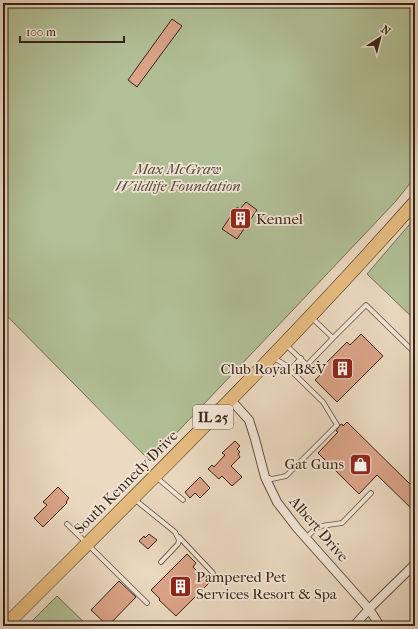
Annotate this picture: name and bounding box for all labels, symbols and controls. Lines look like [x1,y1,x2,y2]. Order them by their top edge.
scale bar [20,18,124,44]
north arrow [360,18,400,58]
text: N [378,23,393,38]
text: 100 m [26,25,56,39]
park label: Max McGraw Wildlife Foundation [115,160,241,195]
building icon: Kennel [227,206,253,232]
place label: Kennel [256,210,303,228]
building icon: Club Royal B&V [329,356,355,382]
place label: Club Royal B&V [221,360,327,378]
road number: IL 25 [193,405,233,429]
street label: South Kennedy Drive [70,426,182,538]
shop icon: Gat Guns [347,451,373,477]
place label: Gat Guns [285,455,344,473]
street label: Albert Drive [285,492,353,566]
place label: Pampered Pet Services Resort & Spa [196,568,338,603]
building icon: Pampered Pet Services Resort & Spa [167,573,193,599]

